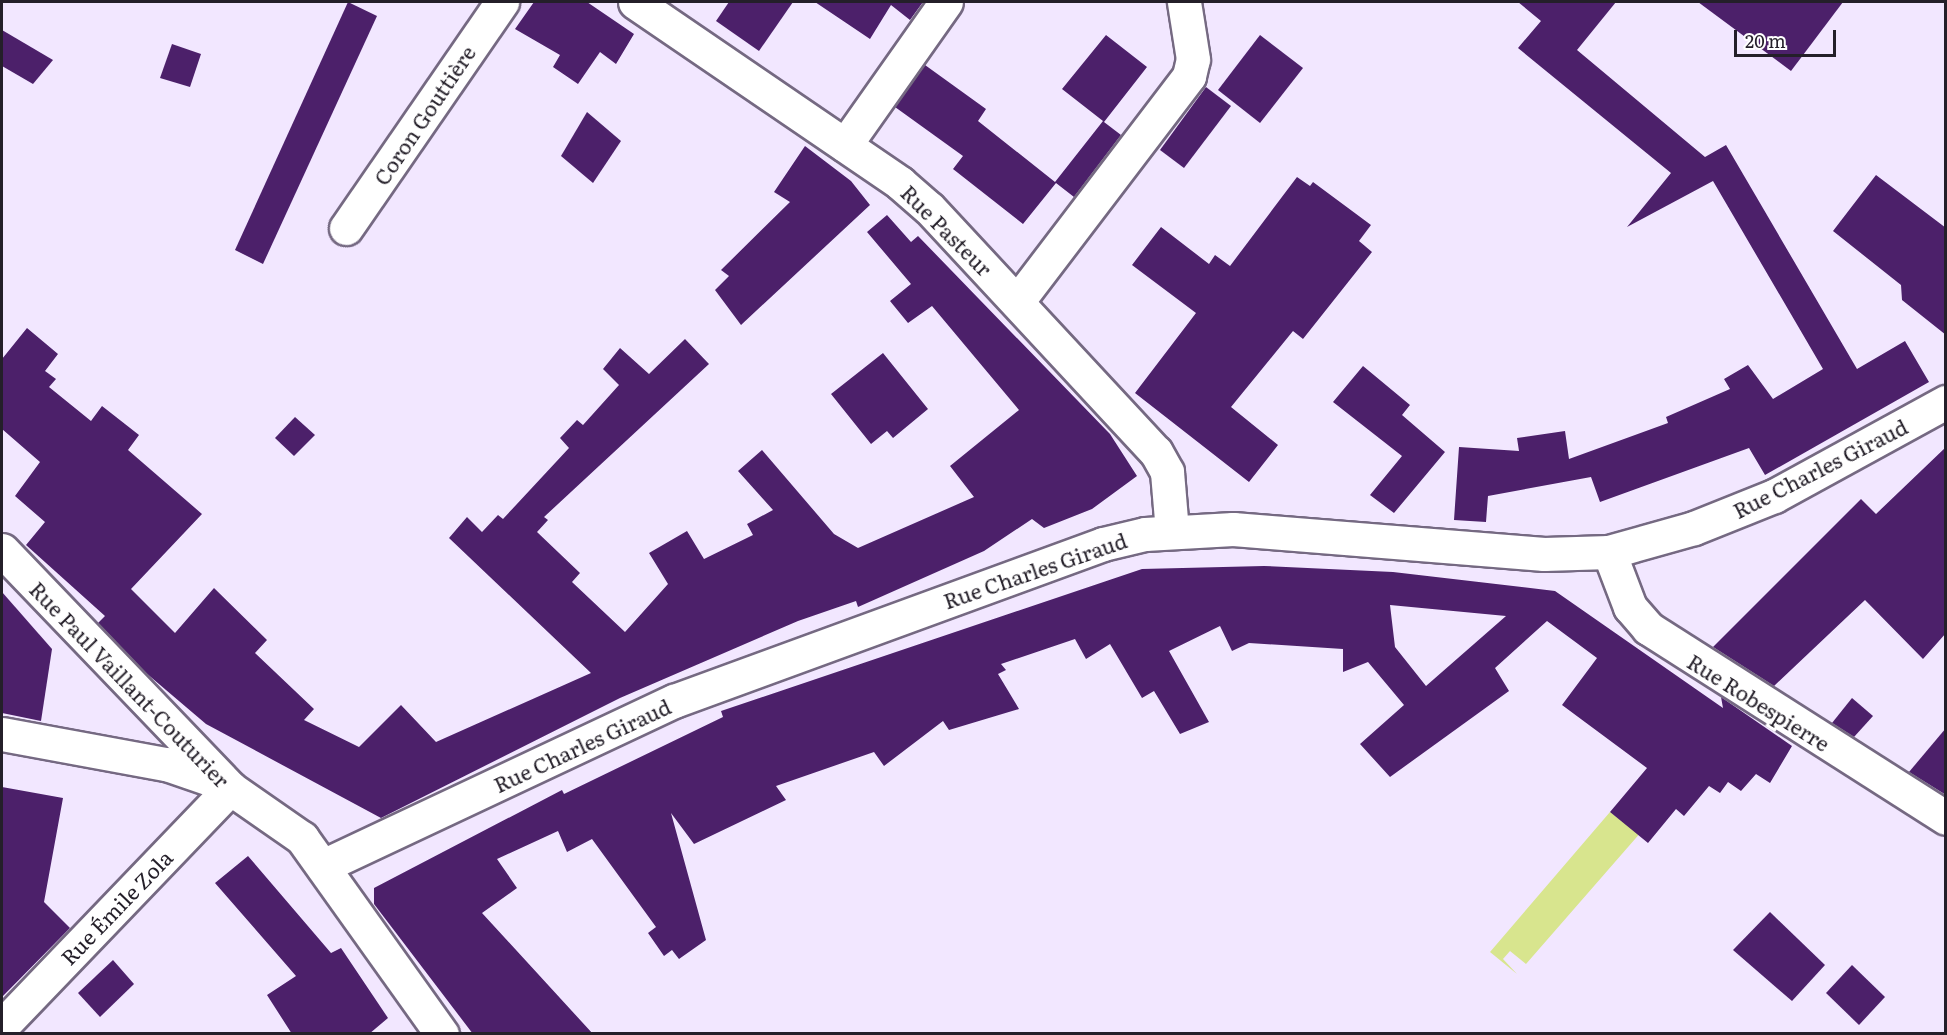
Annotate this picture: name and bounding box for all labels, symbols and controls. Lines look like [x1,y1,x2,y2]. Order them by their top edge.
scale bar [1737,18,1839,56]
text: 20 m [1745,27,1786,54]
street label: Coron Gouttière [368,41,480,189]
street label: Rue Pasteur [896,179,998,281]
street label: Rue Charles Giraud [1729,413,1911,523]
street label: Rue Charles Giraud [940,527,1130,613]
street label: Rue Paul Vaillant-Couturier [25,576,235,792]
street label: Rue Robespierre [1683,648,1835,756]
street label: Rue Charles Giraud [489,693,675,797]
street label: Rue Émile Zola [55,844,177,970]

